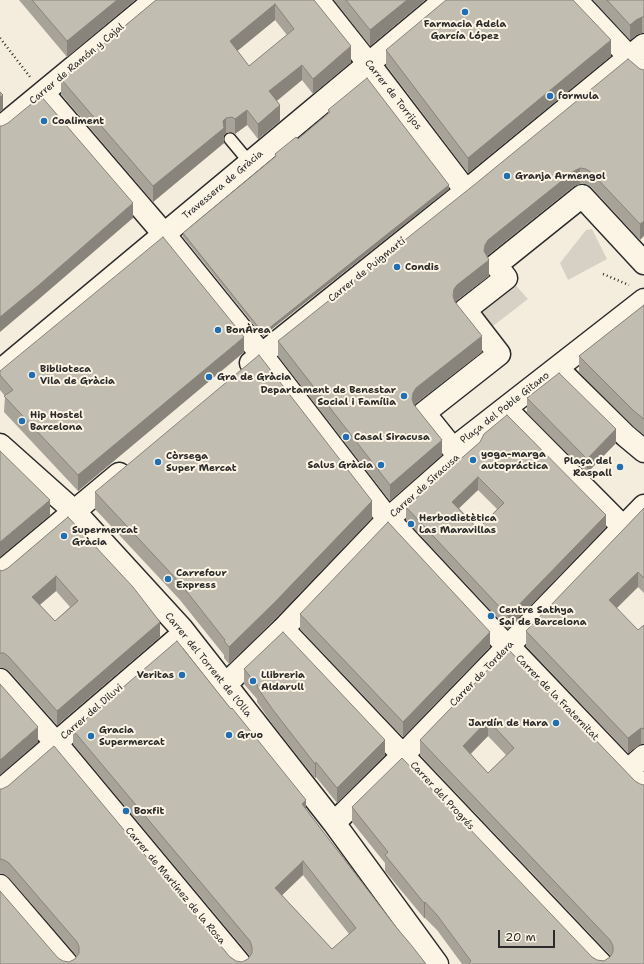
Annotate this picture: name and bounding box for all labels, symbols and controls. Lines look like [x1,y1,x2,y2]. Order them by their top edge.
marker: Farmacia Adela García López [460,7,470,17]
place label: Farmacia Adela García López [424,18,506,42]
street label: Carrer de Ramón y Cajal [27,21,127,107]
street label: Carrer de Torrijos [362,58,424,132]
place label: formula [558,90,599,102]
marker: formula [545,91,555,101]
place label: Coaliment [52,115,104,127]
marker: Coaliment [39,116,49,126]
street label: Travessera de Gràcia [180,148,266,222]
place label: Granja Armengol [515,170,606,182]
marker: Granja Armengol [502,171,512,181]
street label: Carrer de Puigmartí [326,235,408,305]
place label: Condis [405,261,439,273]
marker: Condis [392,262,402,272]
place label: BonÀrea [226,324,271,336]
marker: BonÀrea [213,325,223,335]
place label: Biblioteca Vila de Gràcia [40,363,115,386]
street label: Plaça del Poble Gitano [458,369,552,447]
marker: Biblioteca Vila de Gràcia [27,370,37,380]
place label: Gra de Gràcia [217,371,291,383]
marker: Gra de Gràcia [204,372,214,382]
place label: Departament de Benestar Social i Família [260,384,396,408]
marker: Departament de Benestar Social i Família [399,391,409,401]
place label: Hip Hostel Barcelona [30,409,83,432]
marker: Hip Hostel Barcelona [17,416,27,426]
place label: Casal Siracusa [354,431,430,443]
marker: Casal Siracusa [341,432,351,442]
place label: yoga-marga autopráctica [481,448,548,472]
place label: Còrsega Super Mercat [166,450,237,474]
street label: Carrer de Siracusa [388,452,462,520]
marker: yoga-marga autopráctica [468,455,478,465]
place label: Plaça del Raspall [564,455,612,478]
marker: Còrsega Super Mercat [153,457,163,467]
place label: Salus Gràcia [308,459,373,471]
marker: Salus Gràcia [376,460,386,470]
marker: Plaça del Raspall [615,462,625,472]
place label: Herbodietètica Las Maravillas [419,512,496,536]
marker: Herbodietètica Las Maravillas [406,519,416,529]
place label: Supermercat Gràcia [72,524,138,548]
marker: Supermercat Gràcia [59,531,69,541]
place label: Carrefour Express [176,567,227,590]
marker: Carrefour Express [163,574,173,584]
place label: Centre Sathya Sai de Barcelona [499,604,586,628]
street label: Carrer del Torrent de l'Olla [162,610,254,720]
marker: Centre Sathya Sai de Barcelona [486,611,496,621]
street label: Carrer de Tordera [448,639,516,709]
street label: Carrer de la Fraternitat [513,653,601,743]
place label: Veritas [137,669,174,681]
place label: Llibreria Aldarull [261,669,305,692]
marker: Veritas [177,670,187,680]
marker: Llibreria Aldarull [248,676,258,686]
street label: Carrer del Diluvi [58,682,126,742]
place label: Jardín de Hara [468,717,548,729]
marker: Jardín de Hara [551,718,561,728]
place label: Gracia Supermercat [99,724,165,748]
place label: Gruo [237,729,263,741]
marker: Gruo [224,730,234,740]
marker: Gracia Supermercat [86,731,96,741]
street label: Carrer del Progrés [407,759,477,833]
place label: Boxfit [134,805,164,817]
marker: Boxfit [121,806,131,816]
street label: Carrer de Martínez de la Rosa [123,825,227,947]
scale bar [500,922,557,948]
text: 20 m [505,929,536,945]

